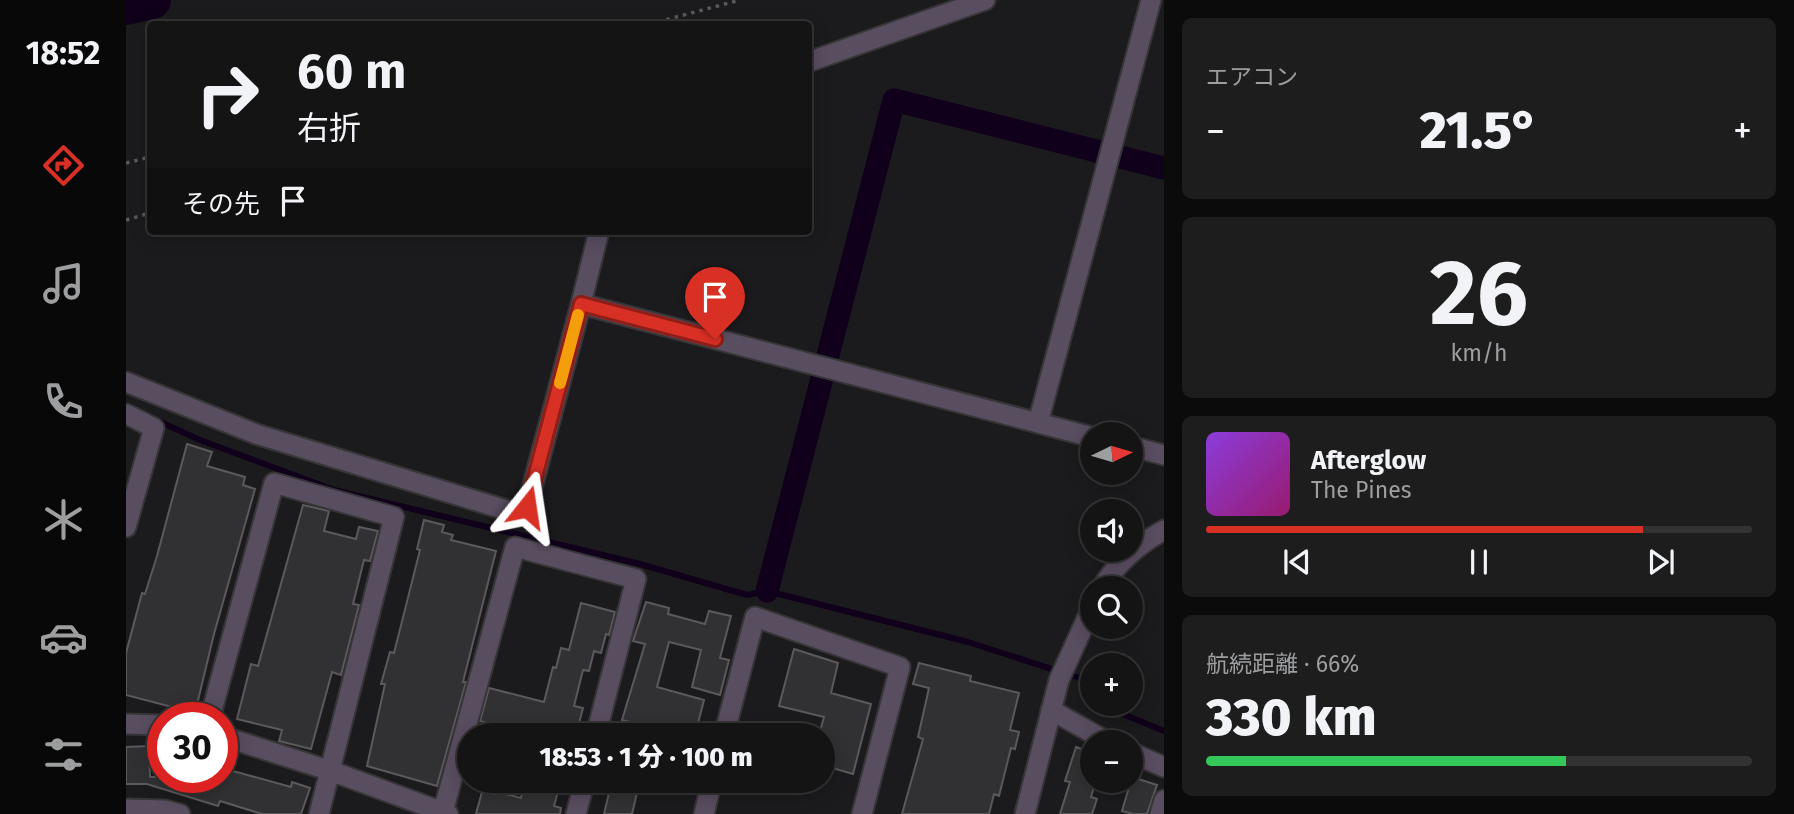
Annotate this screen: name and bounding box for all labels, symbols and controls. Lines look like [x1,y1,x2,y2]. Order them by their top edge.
text: 18:52 [26,34,100,72]
text: 60 m [297,42,406,101]
icon: right [182,49,273,140]
text: エアコン [1206,63,1298,91]
text: 21.5° [1420,99,1538,162]
text: − [1206,108,1225,154]
text: + [1733,108,1752,154]
text: 右折 [297,109,361,147]
icon: directions [39,141,88,190]
icon: arrive [274,182,312,220]
text: その先 [182,189,260,220]
text: 26 [1430,239,1528,348]
icon: music [39,259,88,308]
pin [685,267,745,339]
icon: arrive [696,278,734,316]
text: km/h [1451,339,1507,367]
icon: phone [39,377,88,426]
north arrow [1080,422,1143,485]
map controls [1080,422,1143,793]
text: Afterglow [1311,445,1426,476]
position arrow [490,470,564,544]
text: The Pines [1311,476,1412,504]
icon: climate [39,495,88,544]
button: sound [1080,499,1143,562]
icon: previous [1278,543,1316,581]
icon: pause [1460,543,1498,581]
icon: next [1642,543,1680,581]
button: search [1080,576,1143,639]
icon: car [39,613,88,662]
text: 航続距離 · 66% [1206,650,1359,678]
button: + [1080,653,1143,716]
text: 330 km [1206,686,1377,749]
speed limit sign: 30 [147,702,238,793]
icon: filters [39,730,88,779]
button: − [1080,730,1143,793]
text: 18:53 · 1 分 · 100 m [539,742,753,773]

